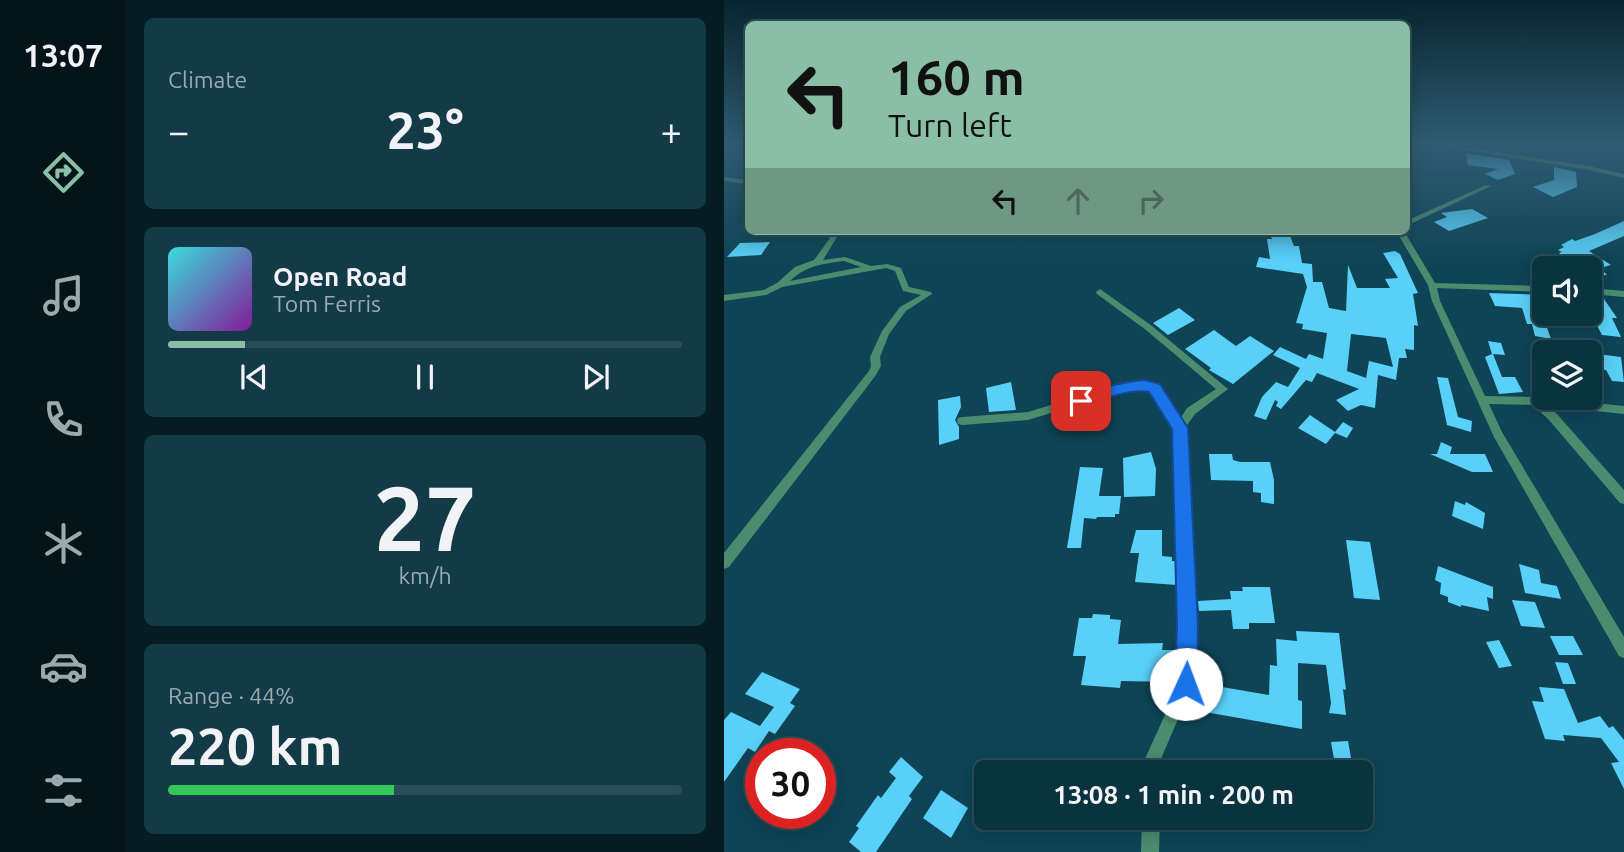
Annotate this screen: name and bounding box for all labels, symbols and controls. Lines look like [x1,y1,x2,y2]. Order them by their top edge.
text: 13:07 [23,37,103,73]
icon: left [773,49,864,140]
text: 160 m [888,49,1025,104]
text: Climate [168,67,247,92]
text: 23° [386,101,464,159]
text: Turn left [888,107,1012,143]
text: − [168,110,189,152]
text: + [661,110,682,152]
icon: directions [39,148,88,197]
icon: left [986,182,1024,220]
icon: ahead [1059,182,1097,220]
icon: right [1132,182,1170,220]
map controls [1532,256,1602,410]
button: sound [1532,256,1602,326]
text: Open Road [273,262,407,291]
icon: music [39,271,88,320]
text: Tom Ferris [273,291,381,316]
button: layers [1532,340,1602,410]
icon: previous [235,358,273,396]
icon: pause [406,358,444,396]
icon: next [577,358,615,396]
pin [1051,371,1111,431]
icon: arrive [1062,382,1100,420]
icon: phone [39,395,88,444]
text: 27 [374,466,476,568]
icon: climate [39,519,88,568]
text: km/h [398,563,452,588]
icon: car [39,642,88,691]
position arrow [1149,647,1223,721]
text: Range · 44% [168,683,295,708]
text: 220 km [168,717,342,775]
speed limit sign: 30 [745,738,836,829]
icon: filters [39,766,88,815]
text: 13:08 · 1 min · 200 m [1053,780,1294,809]

